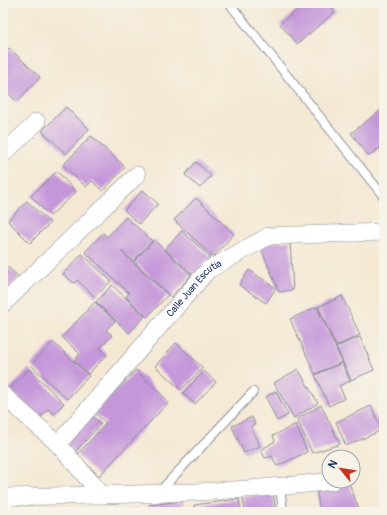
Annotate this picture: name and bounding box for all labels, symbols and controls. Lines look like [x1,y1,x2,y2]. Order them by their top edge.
street label: Calle Juan Escutia [164,257,224,320]
north arrow [321,449,361,489]
text: N [325,457,341,471]

